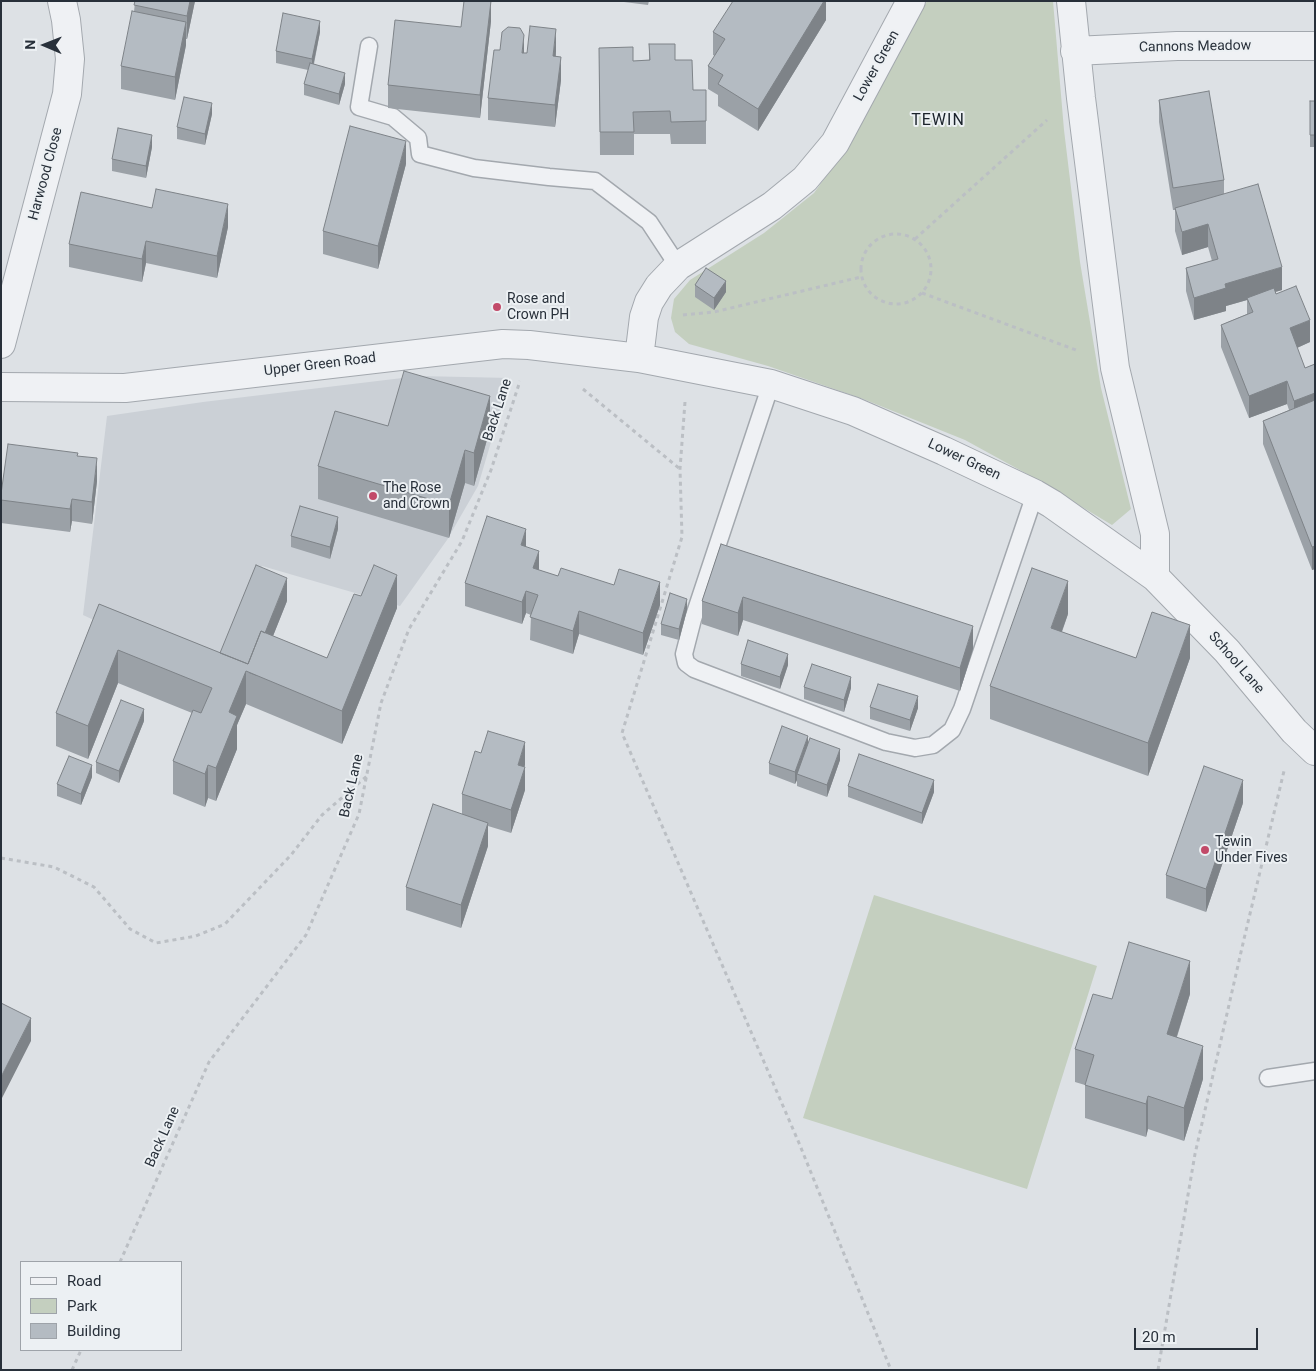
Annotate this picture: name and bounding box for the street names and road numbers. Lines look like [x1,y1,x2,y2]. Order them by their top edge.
street label: Lower Green [851,28,903,104]
street label: Cannons Meadow [1139,38,1251,56]
street label: Harwood Close [26,126,66,222]
street label: Upper Green Road [263,350,377,380]
street label: Back Lane [480,377,516,443]
street label: Lower Green [925,436,1003,484]
street label: School Lane [1205,629,1267,697]
street label: Back Lane [337,753,367,819]
street label: Back Lane [142,1104,184,1170]

